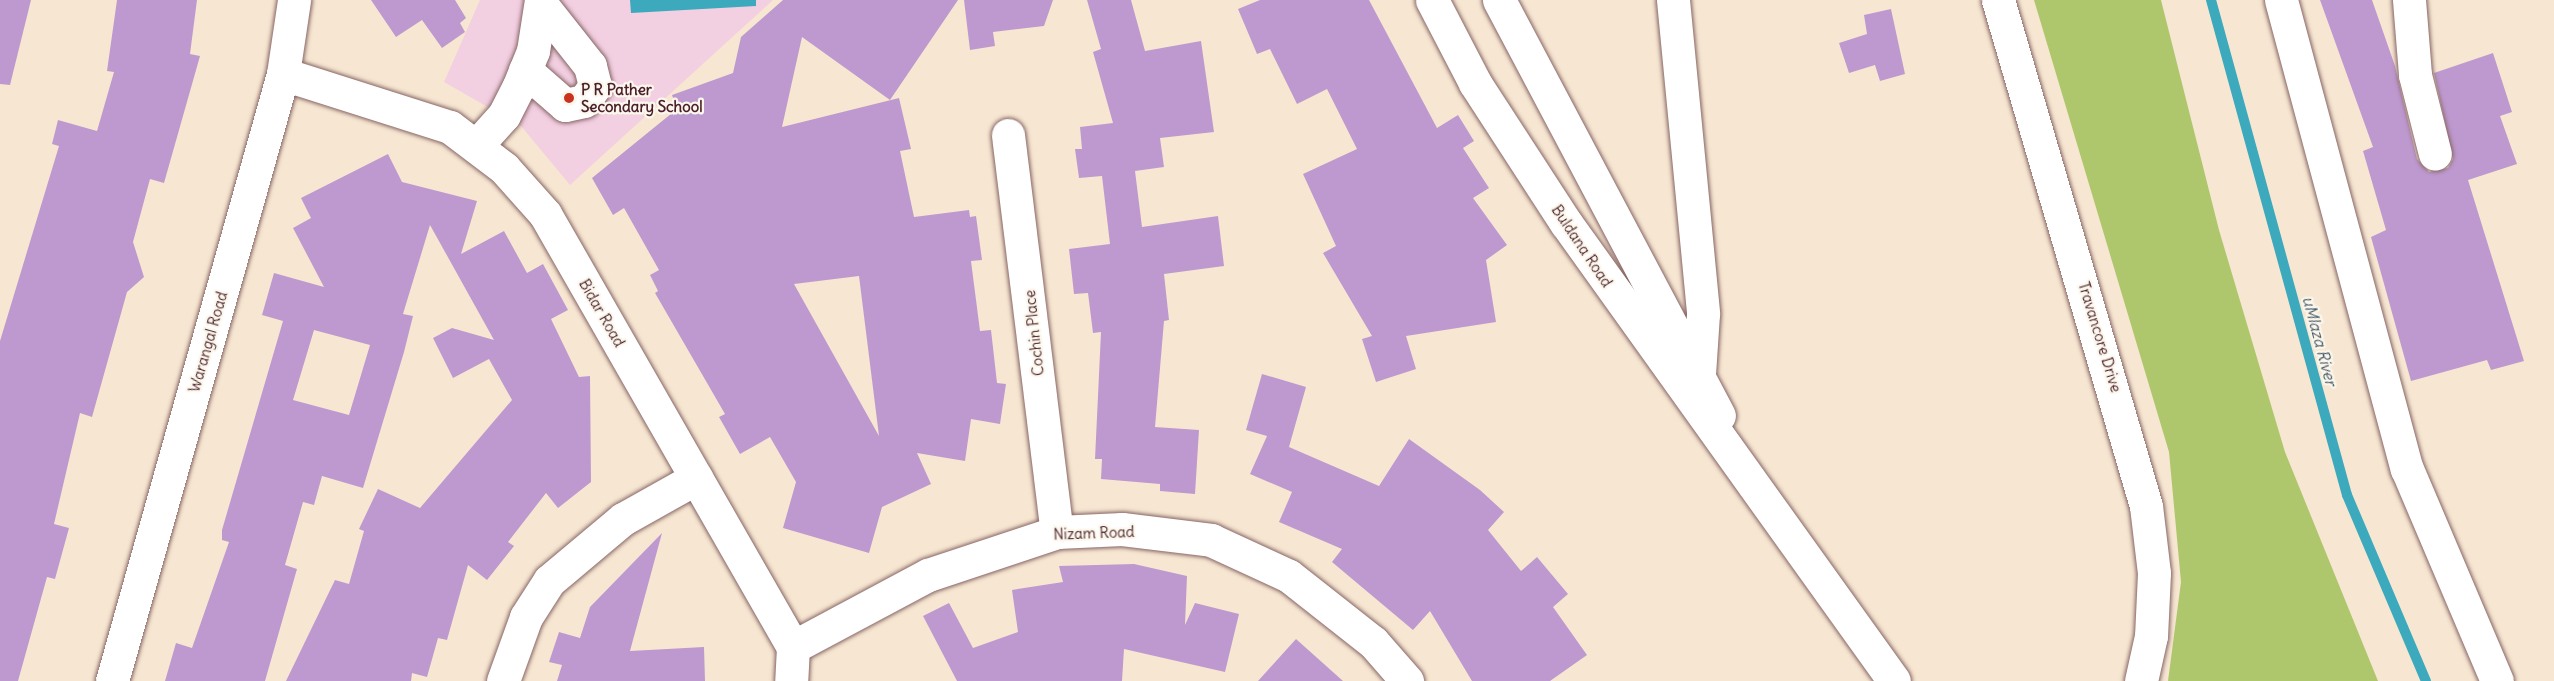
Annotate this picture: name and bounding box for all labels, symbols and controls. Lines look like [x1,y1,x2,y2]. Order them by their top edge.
place label: P R Pather Secondary School [581,80,702,115]
marker: P R Pather Secondary School [562,91,576,105]
street label: Buldana Road [1548,201,1616,291]
street label: Bidar Road [575,276,629,350]
street label: Travancore Drive [2075,280,2125,394]
street label: Cochin Place [1021,289,1047,377]
street label: Warangal Road [185,290,231,394]
water label: uMlaza River [2299,294,2341,388]
street label: Nizam Road [1053,523,1135,543]

